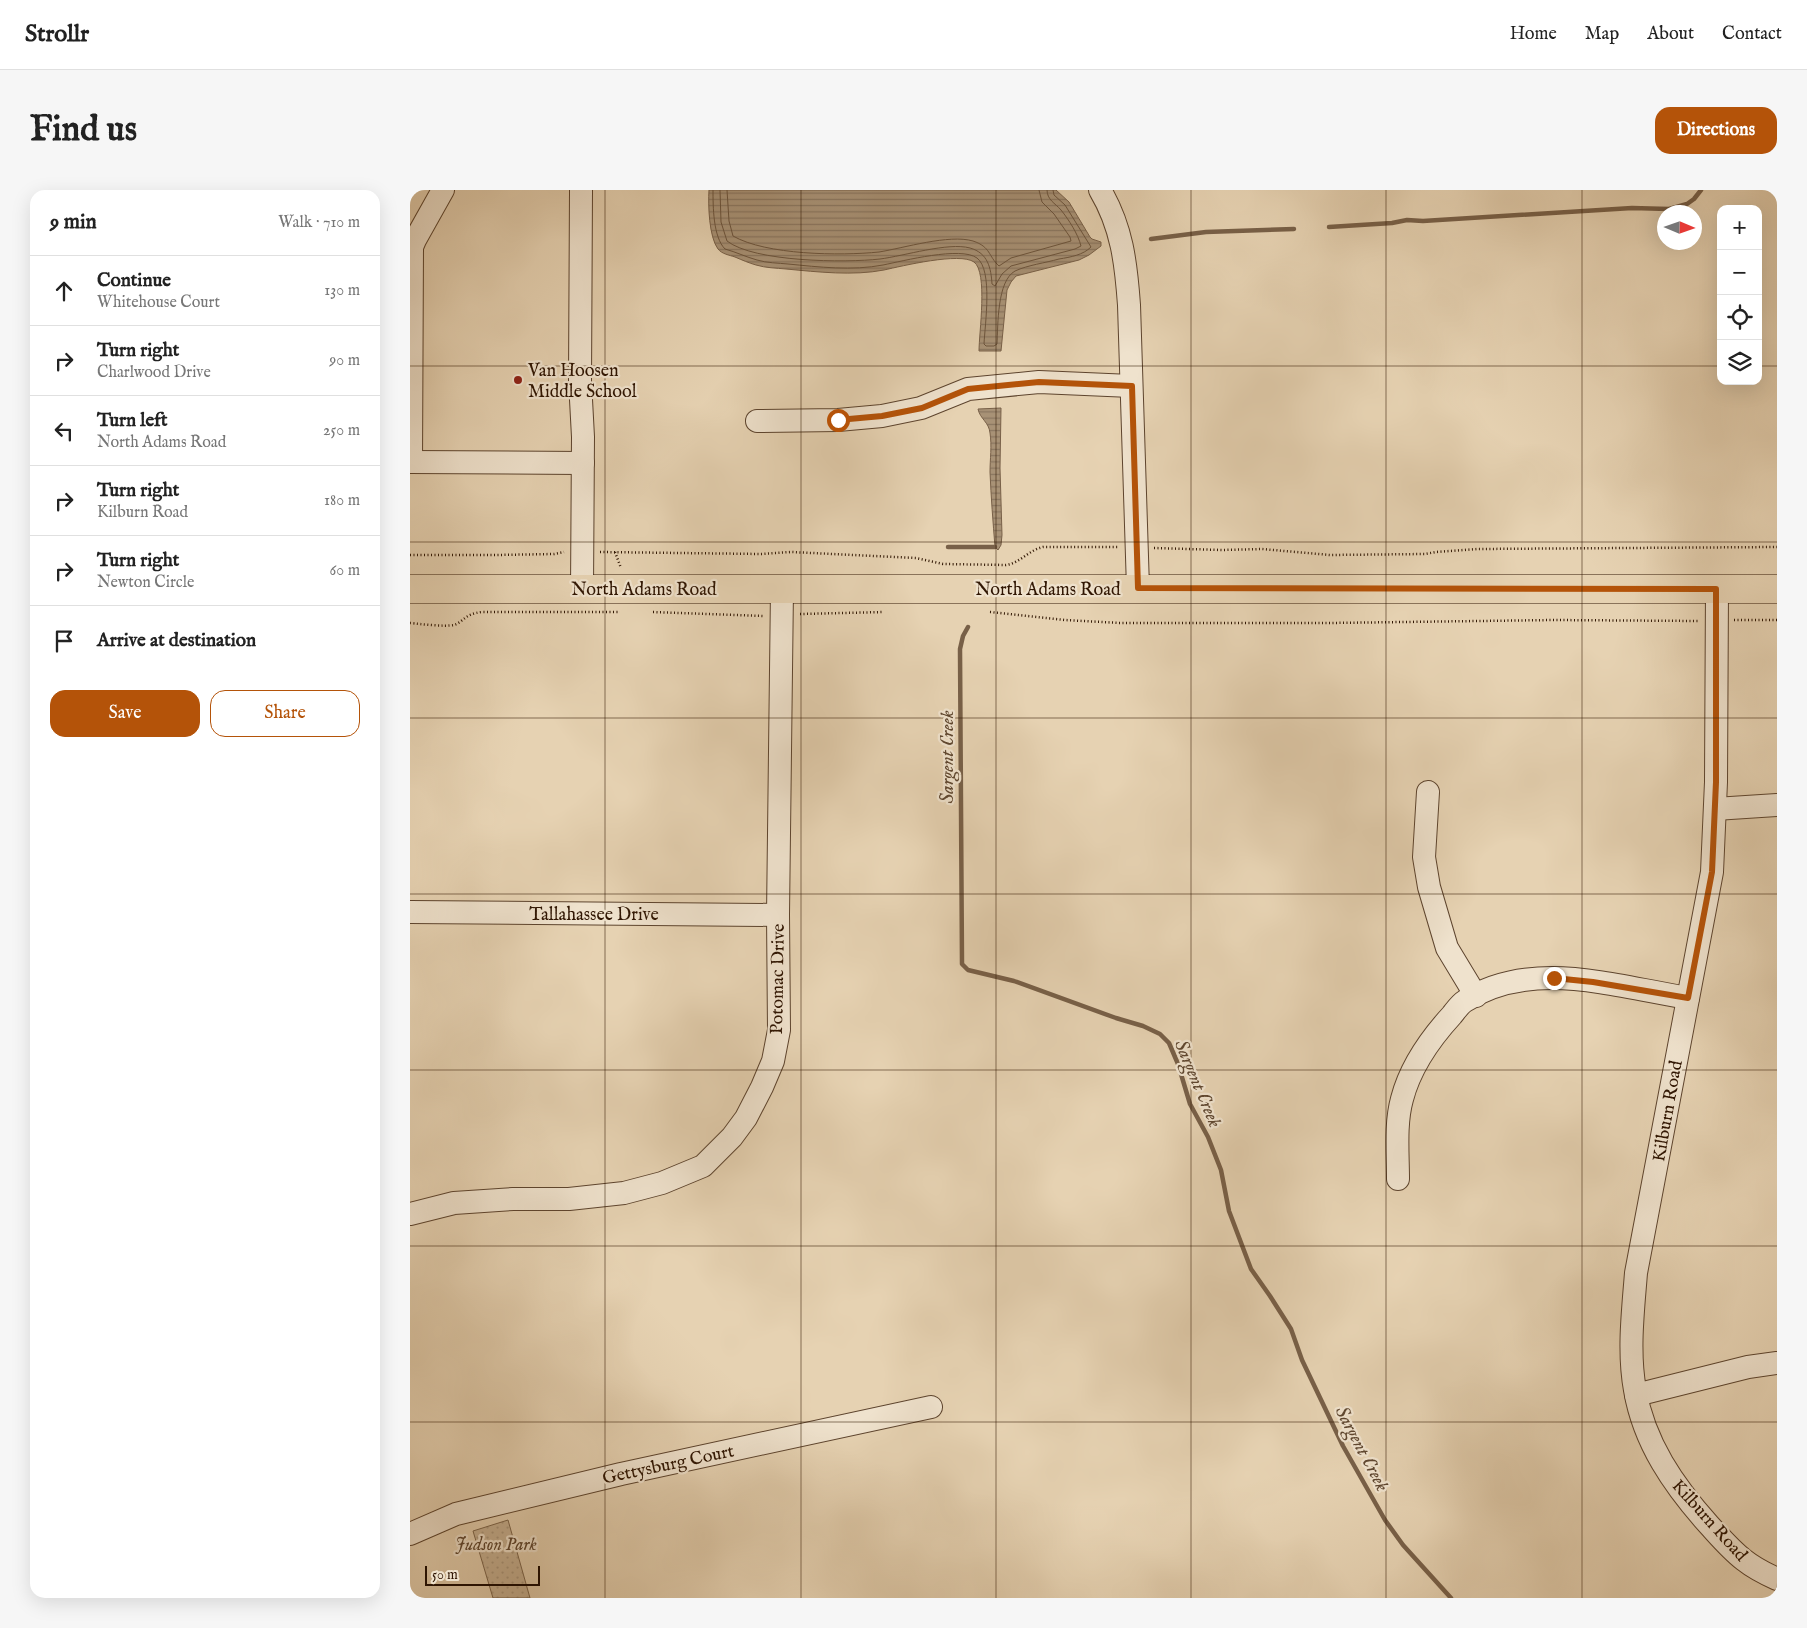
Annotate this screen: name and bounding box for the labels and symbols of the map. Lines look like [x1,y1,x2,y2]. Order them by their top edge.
north arrow [1657,205,1702,250]
place label: Van Hoosen Middle School [527,360,637,404]
marker: Van Hoosen Middle School [512,374,524,386]
route start [827,409,850,432]
street label: North Adams Road [571,579,717,602]
street label: North Adams Road [975,579,1121,602]
water label: Sargent Creek [936,710,960,804]
street label: Tallahassee Drive [529,904,659,927]
street label: Potomac Drive [766,923,791,1035]
route end [1543,967,1566,990]
water label: Sargent Creek [1168,1036,1227,1132]
street label: Kilburn Road [1648,1058,1689,1164]
water label: Sargent Creek [1329,1402,1394,1496]
street label: Gettysburg Court [600,1440,736,1491]
street label: Kilburn Road [1666,1475,1752,1567]
park label: Judson Park [455,1534,537,1557]
scale bar [425,1563,540,1586]

